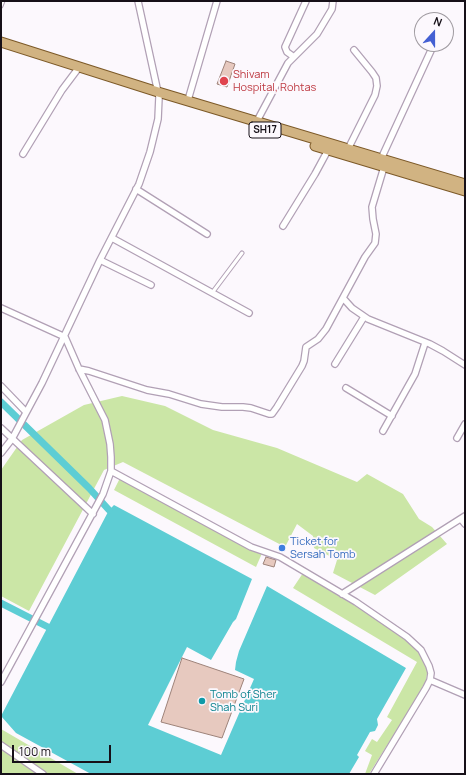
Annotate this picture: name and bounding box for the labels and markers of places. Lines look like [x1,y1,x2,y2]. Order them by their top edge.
place label: Shivam Hospital, Rohtas [233,68,316,94]
marker: Shivam Hospital, Rohtas [218,75,230,87]
place label: Ticket for Sersah Tomb [290,535,356,561]
marker: Ticket for Sersah Tomb [277,543,287,553]
place label: Tomb of Sher Shah Suri [210,688,277,714]
marker: Tomb of Sher Shah Suri [197,696,207,706]

